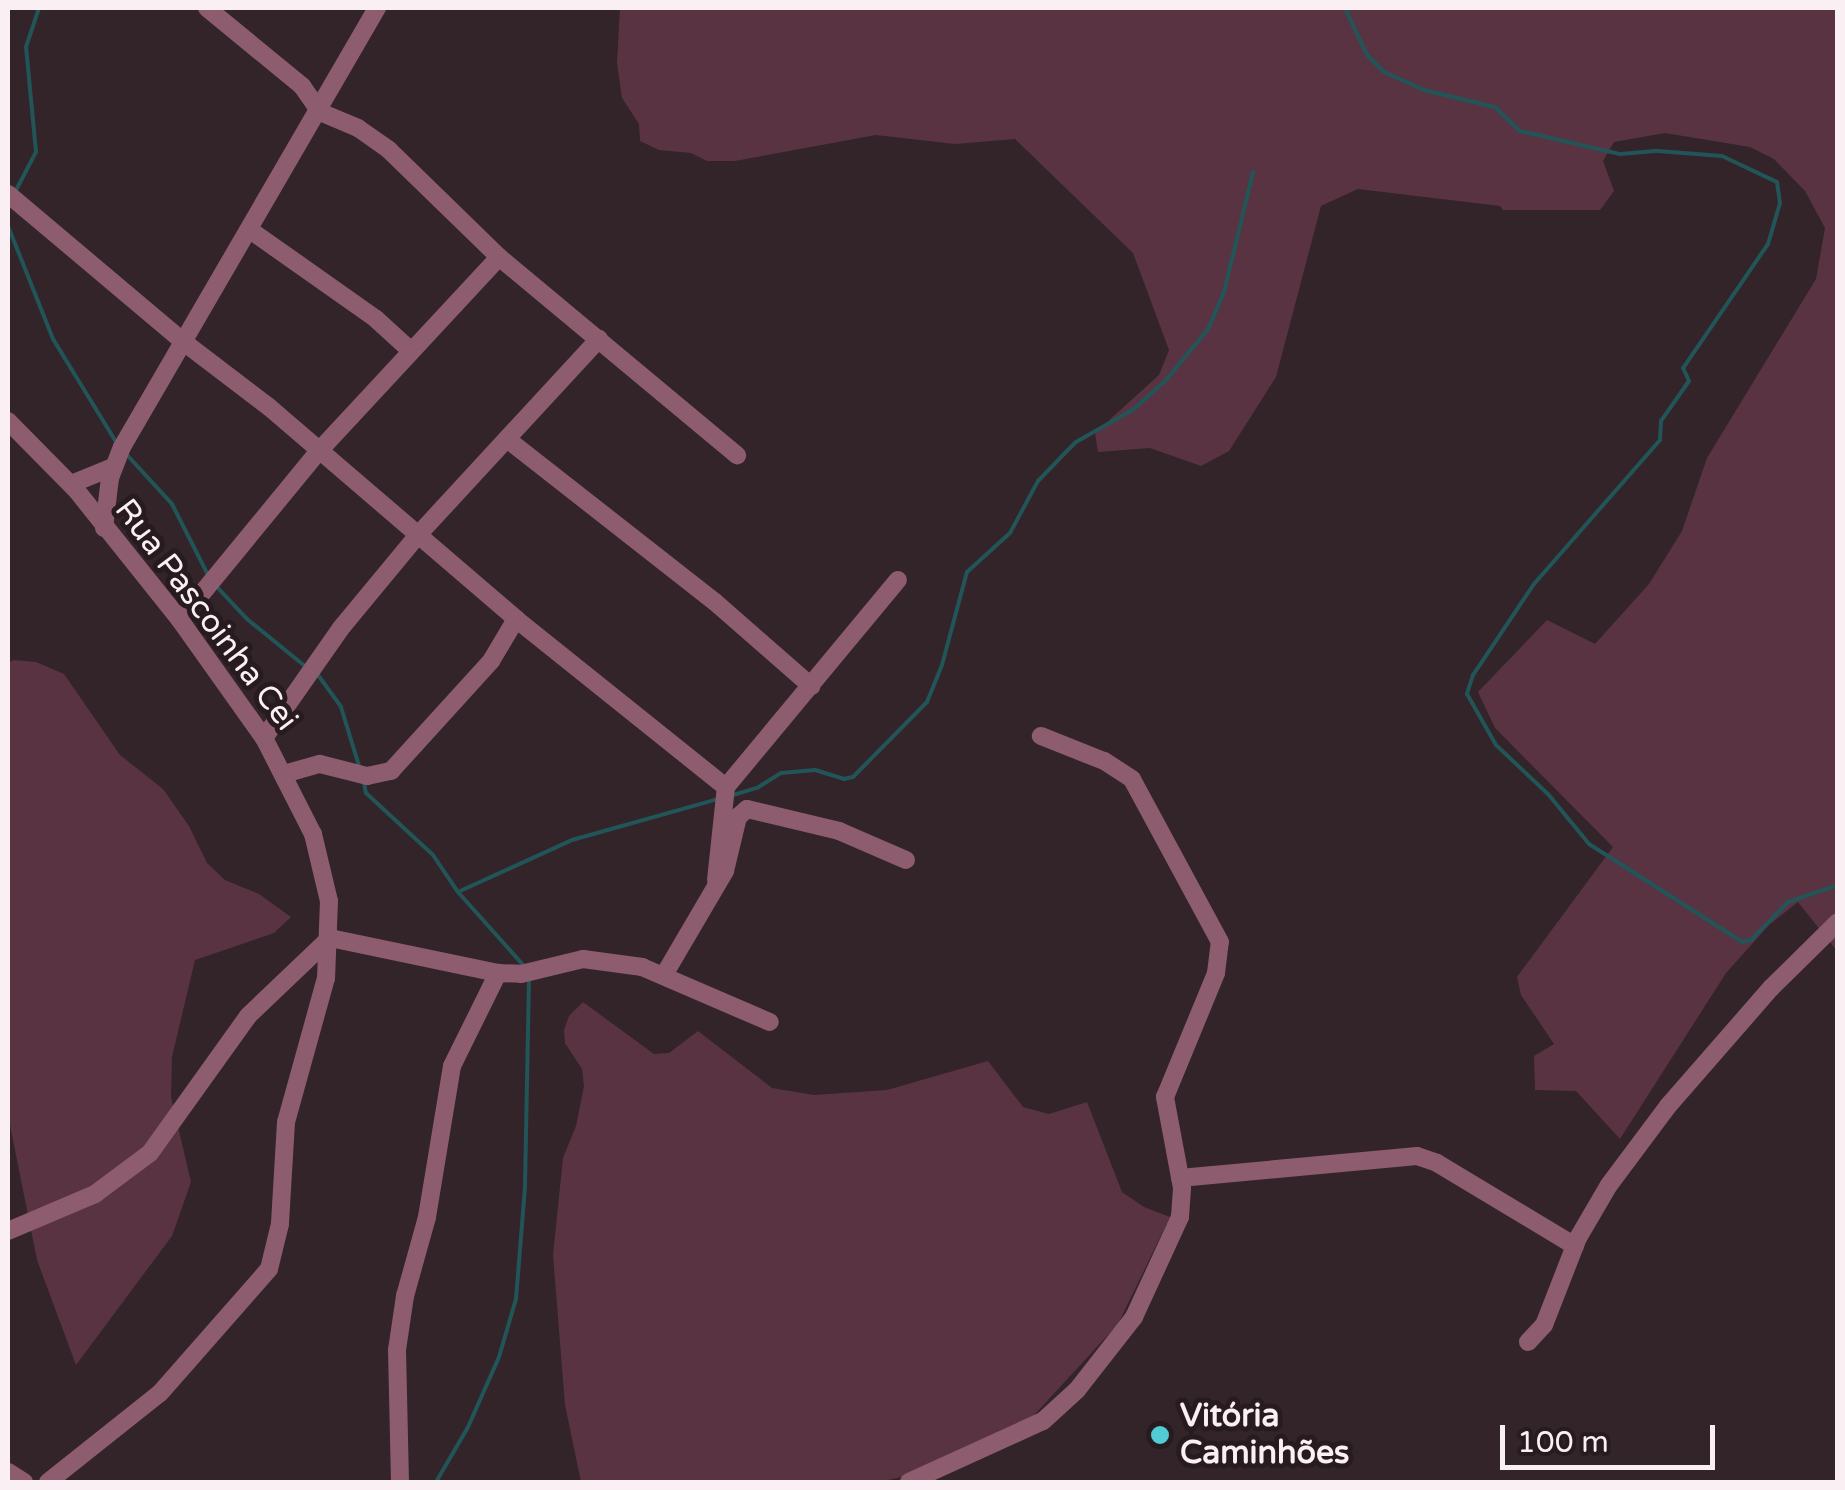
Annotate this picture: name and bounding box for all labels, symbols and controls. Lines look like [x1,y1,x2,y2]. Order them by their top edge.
street label: Rua Pascoinha Cei [106,492,306,738]
place label: Vitória Caminhões [1180,1398,1349,1473]
scale bar [1505,1405,1720,1467]
marker: Vitória Caminhões [1149,1424,1171,1446]
text: 100 m [1517,1424,1609,1461]

